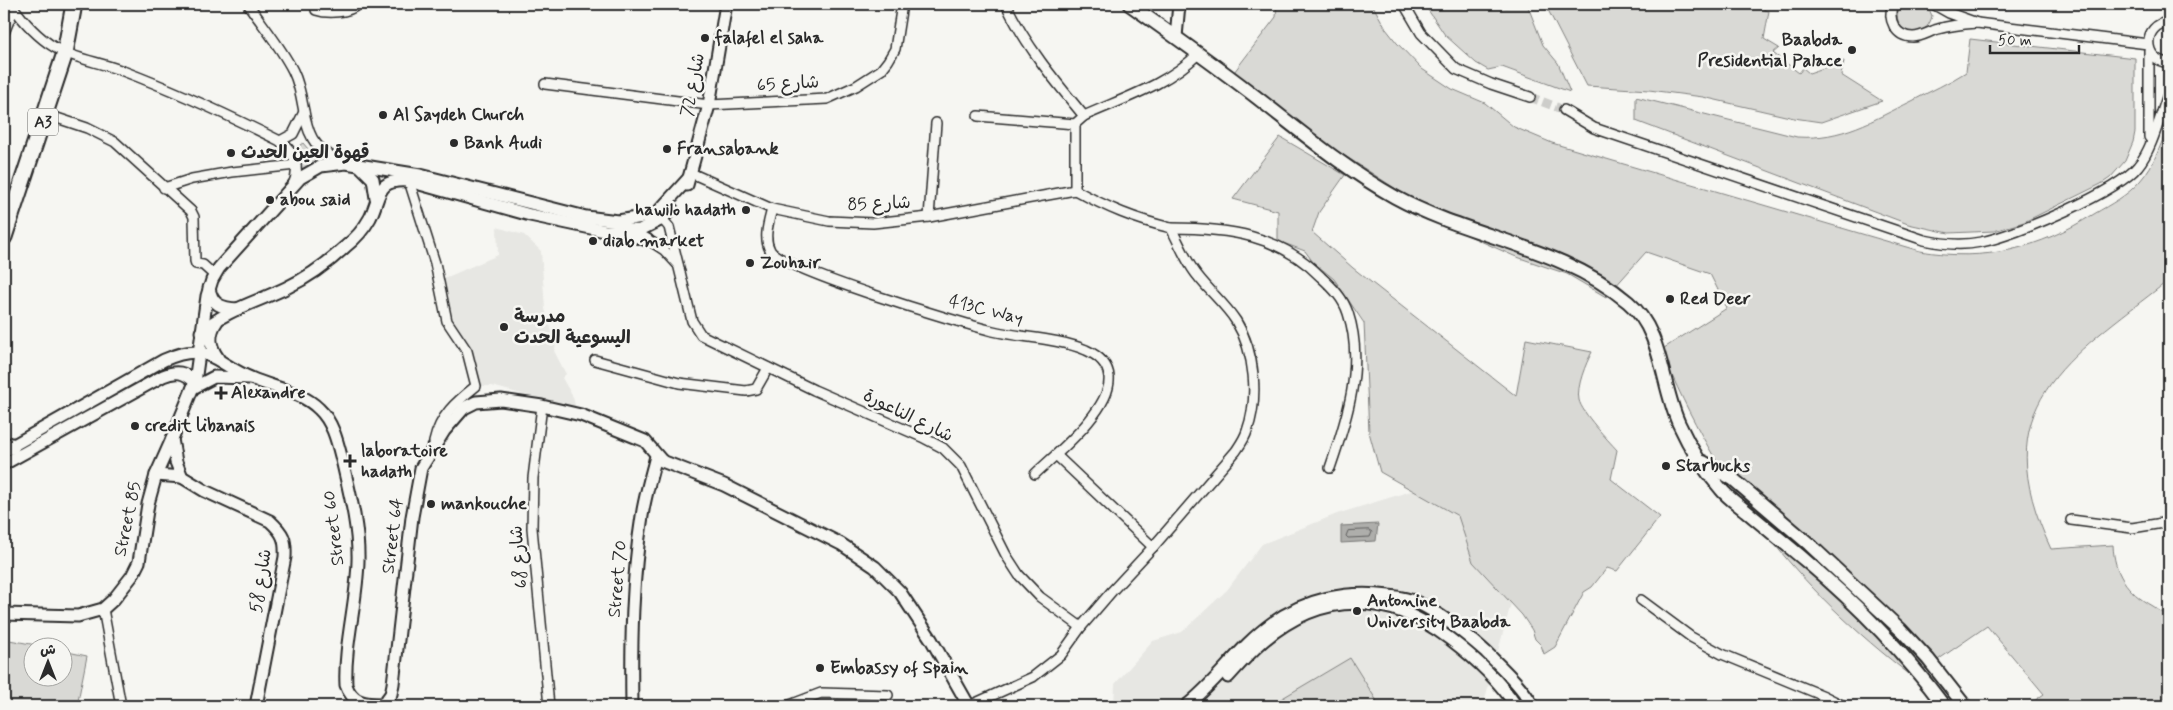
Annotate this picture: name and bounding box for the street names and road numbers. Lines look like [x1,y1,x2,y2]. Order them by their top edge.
street label: شارع 72 [675,51,711,119]
street label: شارع 65 [756,70,820,98]
road number: A3 [28,108,58,136]
street label: شارع 85 [847,191,911,217]
street label: 413C Way [946,289,1026,331]
street label: شارع الناعورة [859,384,957,448]
street label: Street 85 [108,479,148,559]
street label: Street 60 [317,489,351,567]
street label: Street 64 [376,496,410,575]
street label: شارع 68 [504,525,534,589]
street label: Street 70 [603,539,633,619]
street label: شارع 58 [244,547,278,615]

